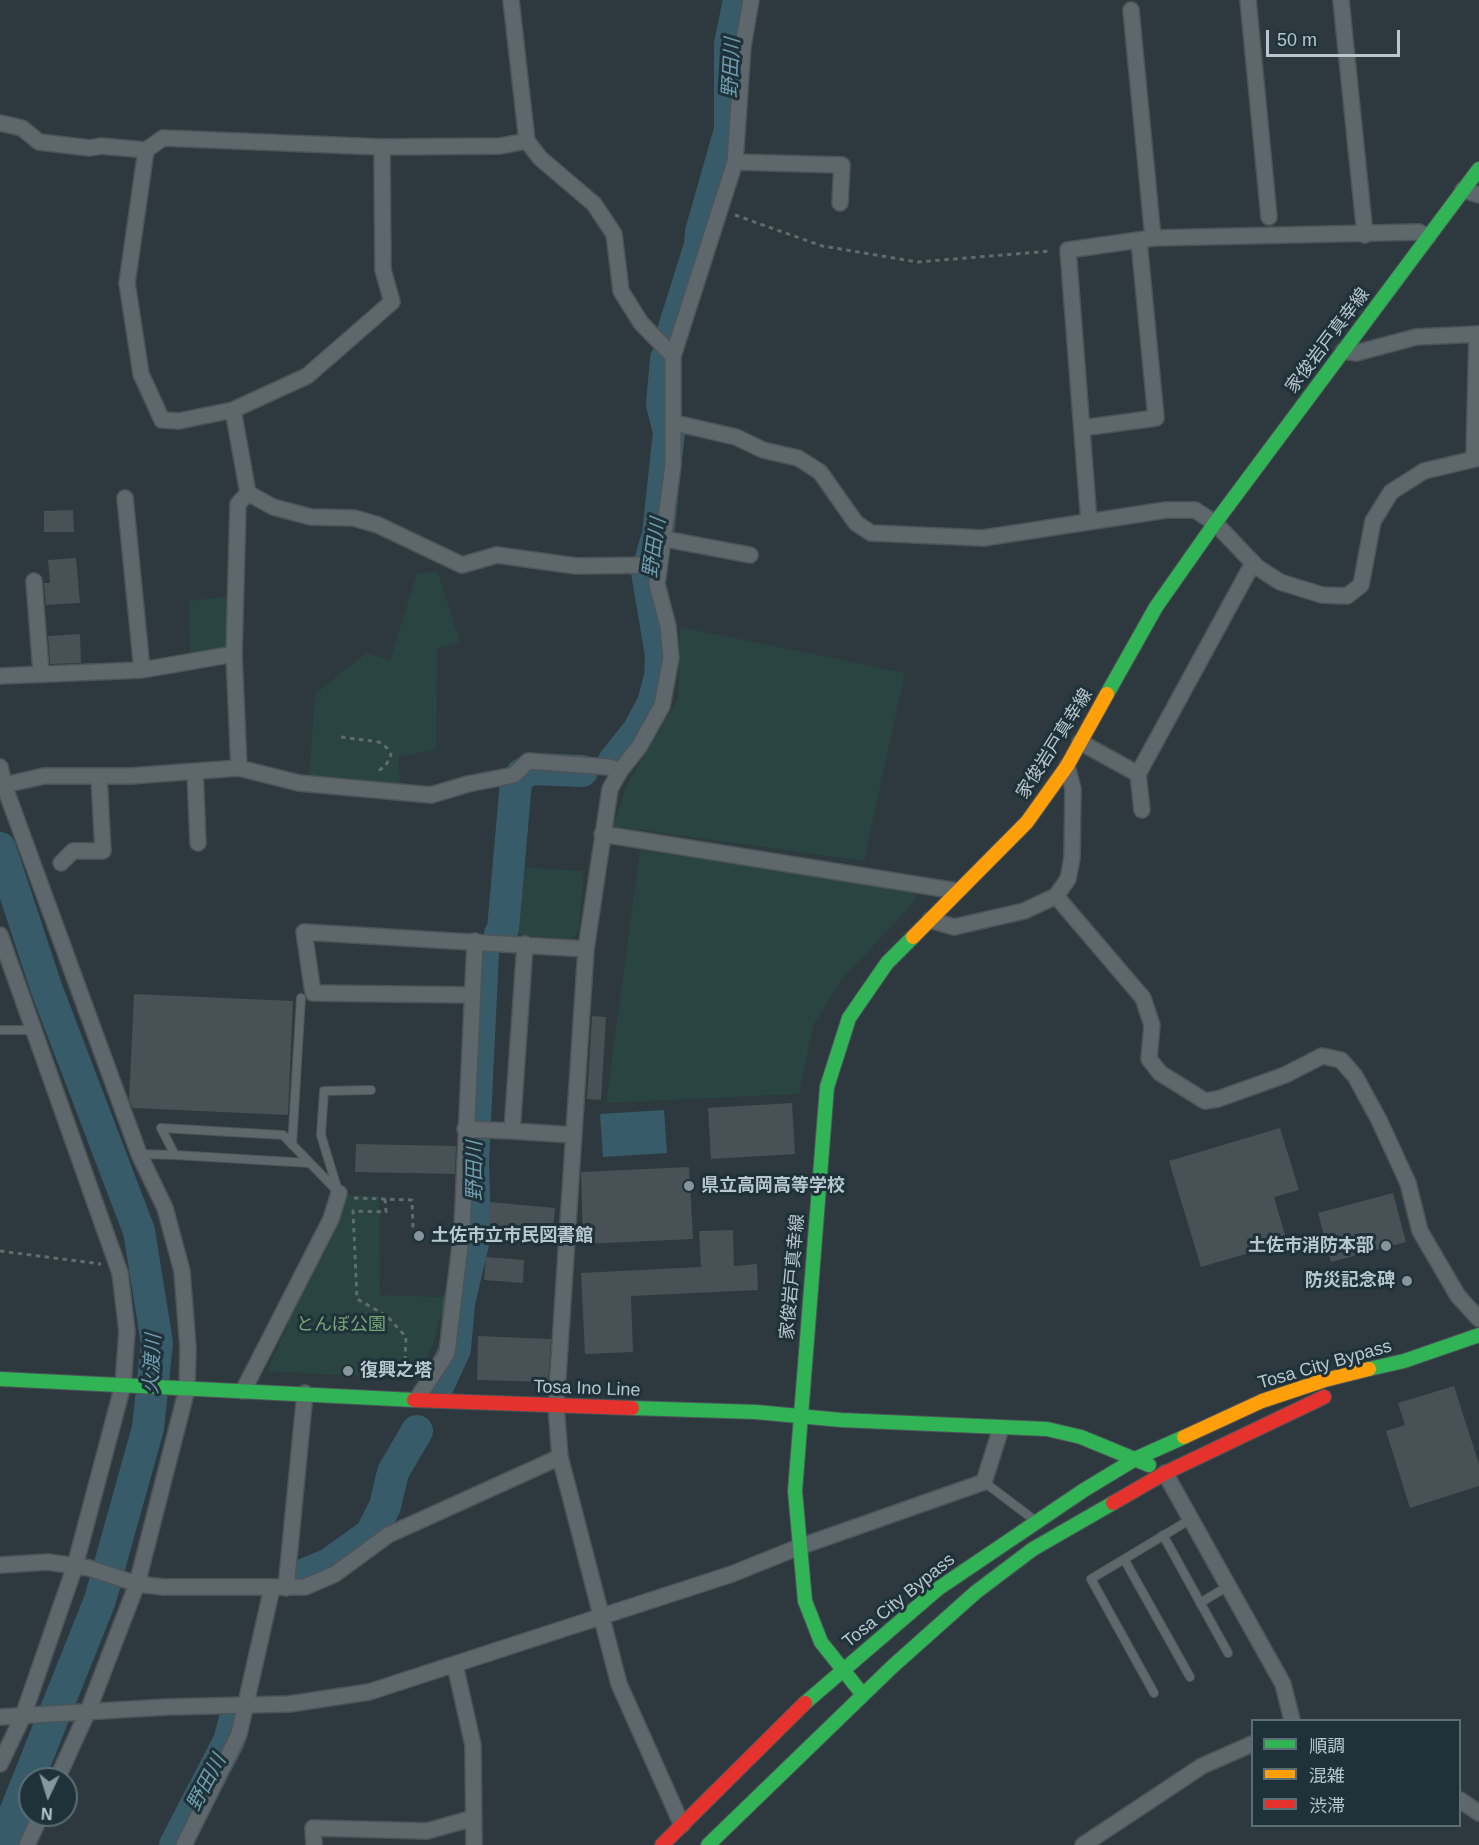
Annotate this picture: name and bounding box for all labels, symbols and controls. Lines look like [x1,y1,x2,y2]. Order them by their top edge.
scale bar [1269,18,1402,56]
text: 50 m [1277,30,1317,50]
water label: 野田川 [718,37,746,99]
street label: 家俊岩戸真幸線 [1281,284,1375,398]
water label: 野田川 [639,517,671,579]
street label: 家俊岩戸真幸線 [1012,685,1098,803]
water label: 野田川 [463,1141,487,1201]
place label: 県立高岡高等学校 [701,1175,845,1197]
marker: 県立高岡高等学校 [682,1179,696,1193]
street label: 家俊岩戸真幸線 [777,1213,809,1341]
place label: 土佐市立市民図書館 [431,1225,593,1247]
marker: 土佐市立市民図書館 [412,1229,426,1243]
place label: 土佐市消防本部 [1248,1235,1374,1257]
marker: 土佐市消防本部 [1379,1239,1393,1253]
place label: 防災記念碑 [1305,1270,1395,1292]
marker: 防災記念碑 [1400,1274,1414,1288]
park label: とんぼ公園 [296,1314,386,1336]
water label: 火渡川 [139,1333,167,1395]
street label: Tosa City Bypass [1256,1336,1394,1394]
place label: 復興之塔 [360,1360,432,1382]
marker: 復興之塔 [341,1364,355,1378]
street label: Tosa Ino Line [533,1376,641,1402]
street label: Tosa City Bypass [839,1549,959,1653]
legend [1251,1719,1461,1827]
text: 順調 [1309,1736,1345,1756]
water label: 野田川 [182,1751,232,1815]
text: 混雑 [1309,1766,1345,1786]
north arrow [18,1767,78,1827]
text: 渋滞 [1309,1796,1345,1816]
text: N [40,1805,53,1822]

